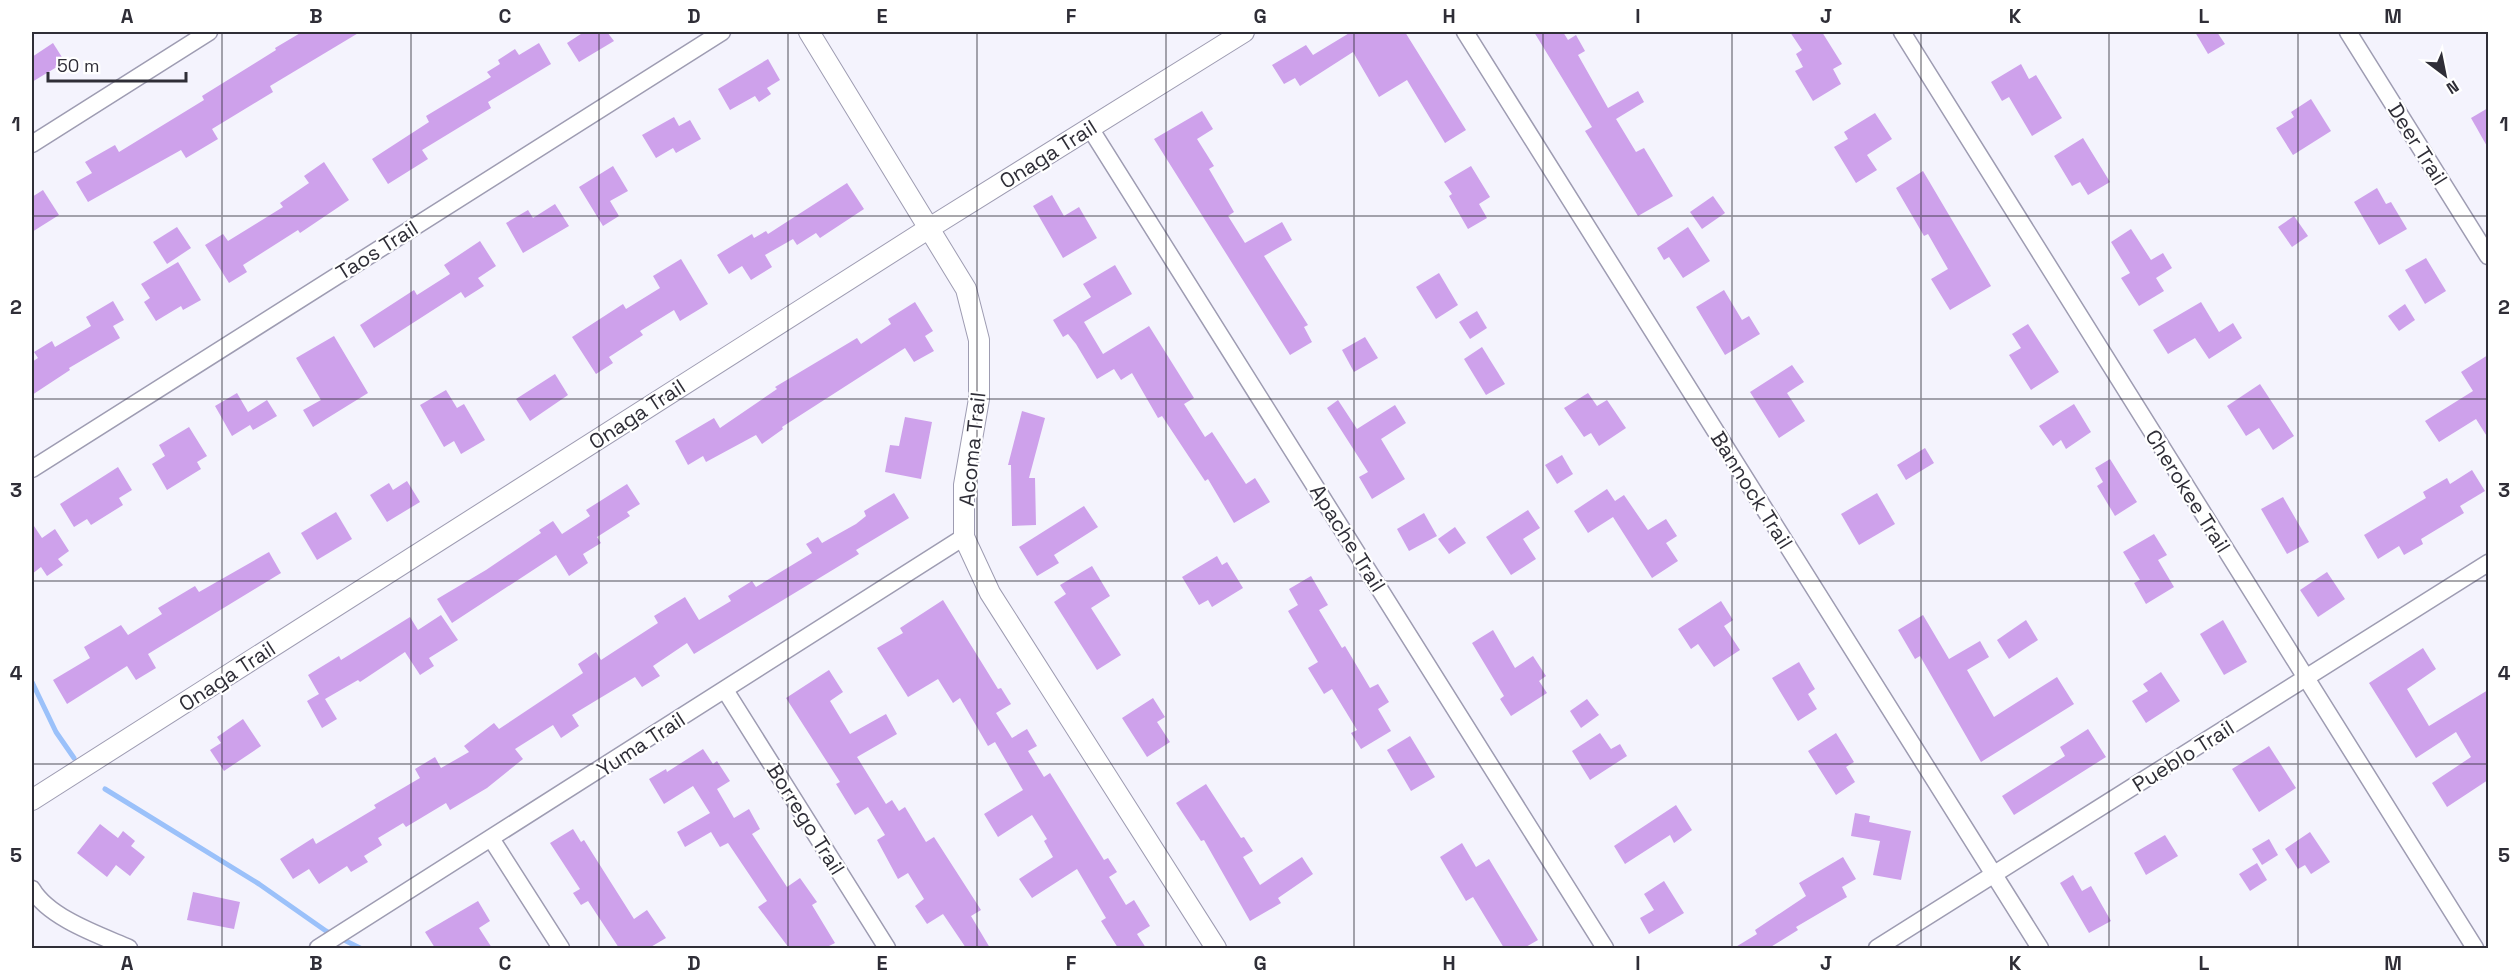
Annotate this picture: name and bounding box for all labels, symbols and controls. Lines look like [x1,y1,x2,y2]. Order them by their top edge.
text: A [121,3,134,29]
text: B [309,3,323,29]
text: C [499,3,512,29]
text: D [687,3,701,29]
text: E [876,3,888,29]
text: F [1066,3,1077,29]
text: G [1253,3,1267,29]
text: H [1442,3,1456,29]
text: I [1635,3,1641,29]
text: J [1820,3,1832,29]
text: K [2009,3,2022,29]
text: L [2199,3,2210,29]
text: M [2384,3,2402,29]
scale bar [48,45,186,83]
north arrow [2415,45,2475,105]
text: 50 m [57,54,99,77]
text: N [2443,76,2463,99]
street label: Deer Trail [2382,98,2454,190]
text: 1 [11,111,21,137]
text: 1 [2499,111,2509,137]
street label: Onaga Trail [994,113,1102,195]
street label: Taos Trail [331,214,423,286]
text: 2 [10,294,22,320]
text: 2 [2498,294,2510,320]
street label: Onaga Trail [584,373,690,455]
street label: Acoma Trail [953,391,991,507]
street label: Cherokee Trail [2139,424,2237,558]
street label: Bannock Trail [1705,426,1799,554]
text: 3 [10,477,22,503]
text: 3 [2498,477,2510,503]
street label: Apache Trail [1304,479,1392,597]
street label: Onaga Trail [174,635,280,717]
text: 4 [10,660,23,686]
text: 4 [2498,660,2511,686]
street label: Yuma Trail [592,706,690,782]
street label: Pueblo Trail [2127,714,2239,798]
street label: Borrego Trail [761,758,851,880]
text: 5 [10,842,22,868]
text: 5 [2498,842,2510,868]
text: A [121,950,134,976]
text: B [309,950,323,976]
text: C [499,950,512,976]
text: D [687,950,701,976]
text: E [876,950,888,976]
text: F [1066,950,1077,976]
text: G [1253,950,1267,976]
text: H [1442,950,1456,976]
text: I [1635,950,1641,976]
text: J [1820,950,1832,976]
text: K [2009,950,2022,976]
text: L [2199,950,2210,976]
text: M [2384,950,2402,976]

